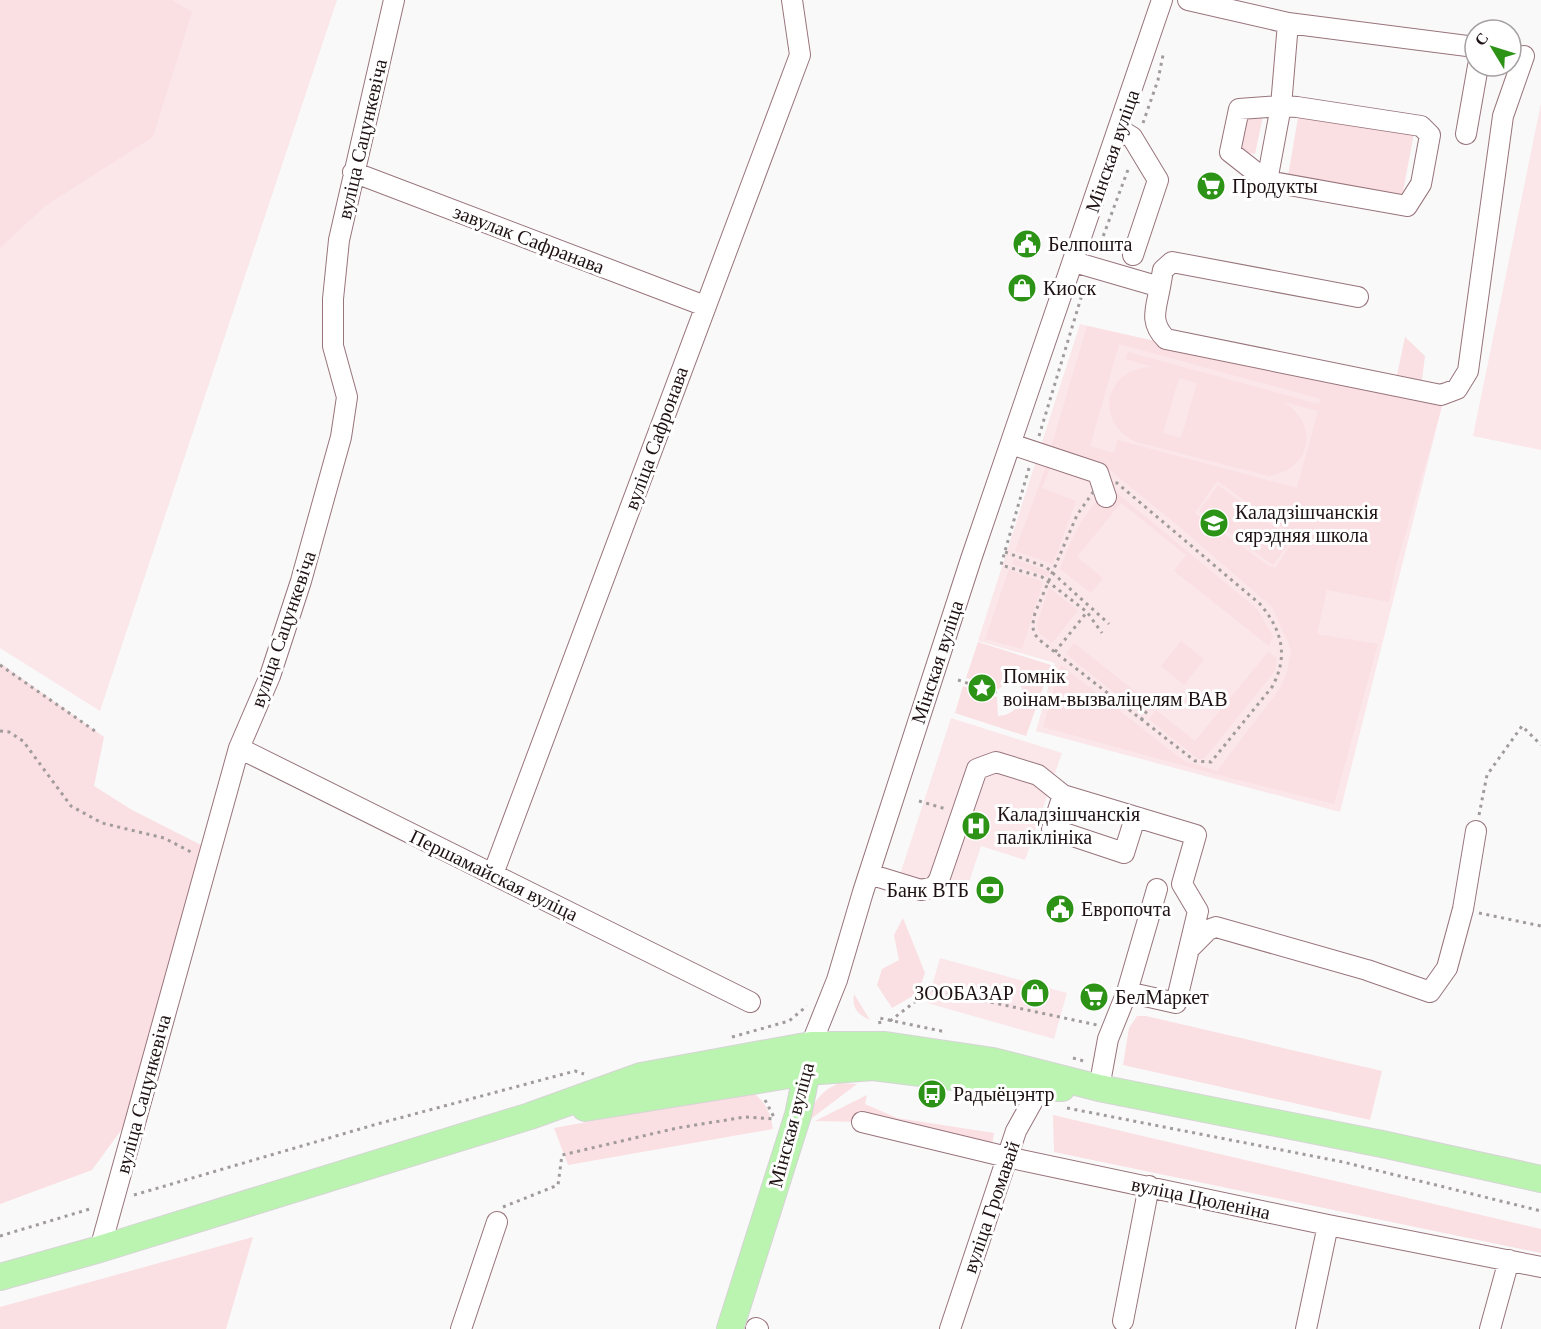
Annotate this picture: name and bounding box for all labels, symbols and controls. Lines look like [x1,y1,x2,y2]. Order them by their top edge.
north arrow [1463,18,1523,78]
text: С [1471,29,1492,49]
street label: вуліца Сацункевіча [333,57,392,221]
street label: Мінская вуліца [1081,87,1144,216]
supermarket icon: Продукты [1195,170,1227,202]
place label: Продукты [1232,175,1318,198]
street label: завулак Сафранава [450,200,608,279]
public building icon: Белпошта [1011,228,1043,260]
place label: Белпошта [1048,233,1132,255]
shop icon: Киоск [1006,272,1038,304]
place label: Киоск [1043,277,1096,299]
street label: вуліца Сафронава [620,363,693,513]
place label: Каладзішчанскія сярэдняя школа [1235,501,1378,547]
school or university icon: Каладзішчанскія сярэдняя школа [1198,507,1230,539]
street label: вуліца Сацункевіча [246,548,321,710]
street label: Мінская вуліца [907,597,968,727]
place label: Помнік воінам-вызваліцелям ВАВ [1003,665,1228,711]
place icon: Помнік воінам-вызваліцелям ВАВ [966,672,998,704]
place label: Каладзішчанскія паліклініка [997,803,1140,848]
hospital icon: Каладзішчанскія паліклініка [960,810,992,842]
street label: Першамайская вуліца [406,825,582,926]
bank icon: Банк ВТБ [974,874,1006,906]
place label: Банк ВТБ [886,879,969,901]
public building icon: Европочта [1044,893,1076,925]
place label: Европочта [1081,898,1171,921]
shop icon: ЗООБАЗАР [1019,977,1051,1009]
supermarket icon: БелМаркет [1078,981,1110,1013]
place label: ЗООБАЗАР [914,982,1014,1004]
place label: БелМаркет [1115,986,1209,1009]
street label: вуліца Сацункевіча [111,1012,176,1176]
street label: Мінская вуліца [764,1060,819,1190]
bus stop icon: Радыёцэнтр [916,1078,948,1110]
place label: Радыёцэнтр [953,1083,1054,1106]
street label: вуліца Громавай [958,1138,1025,1276]
street label: вуліца Цюленіна [1129,1173,1273,1224]

